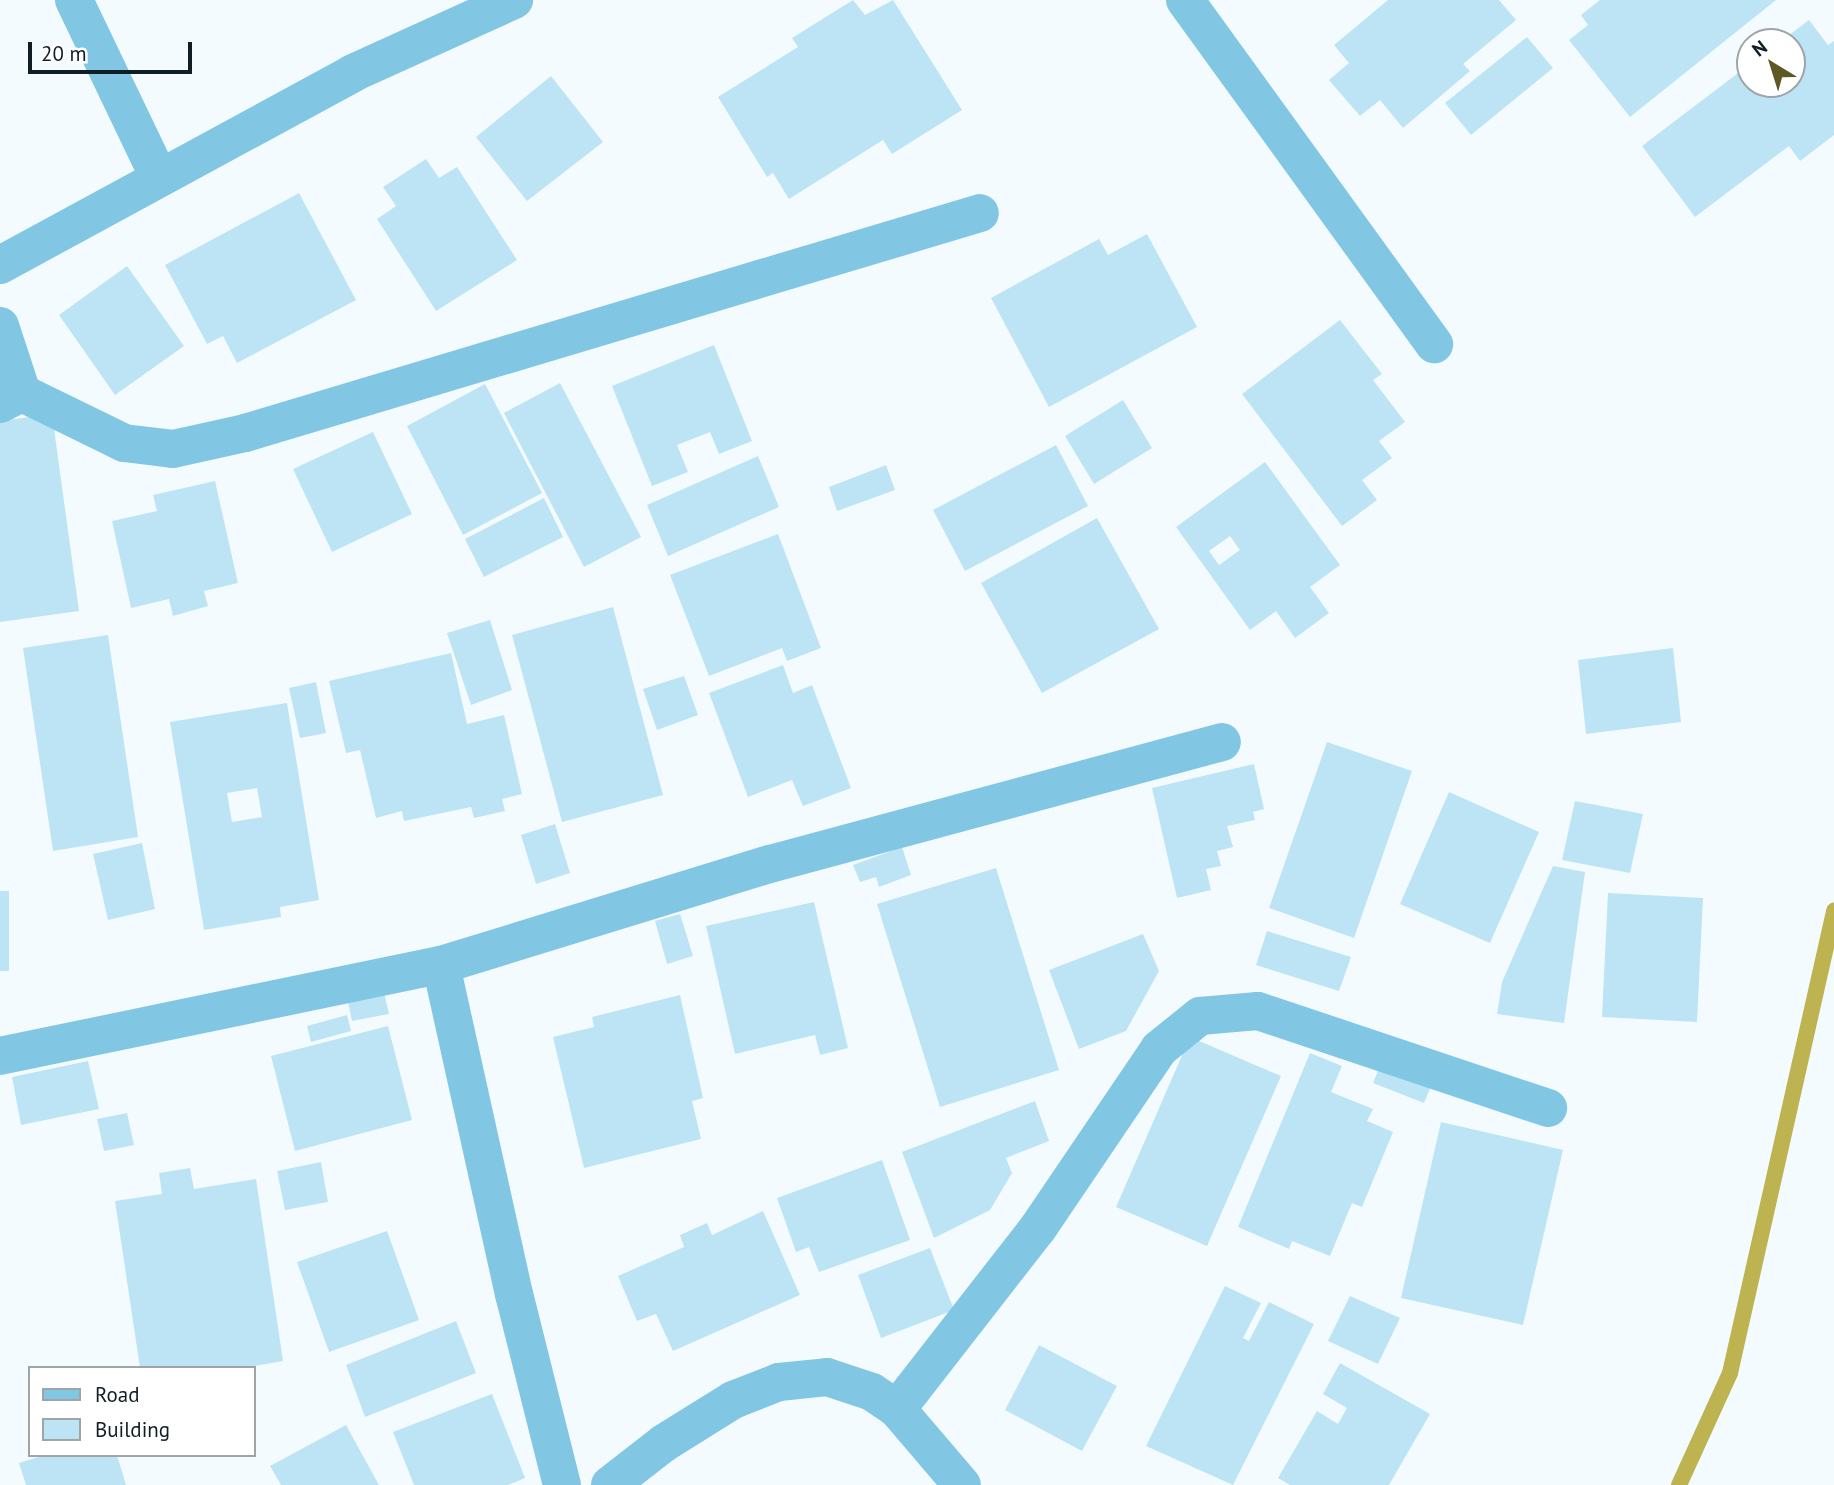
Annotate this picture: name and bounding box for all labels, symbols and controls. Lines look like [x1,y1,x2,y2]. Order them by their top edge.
scale bar [32,28,196,72]
north arrow [1736,28,1806,98]
text: N [1747,35,1772,61]
text: 20 m [41,40,87,67]
legend [28,1366,256,1457]
text: Road [95,1381,139,1408]
text: Building [95,1416,170,1443]

